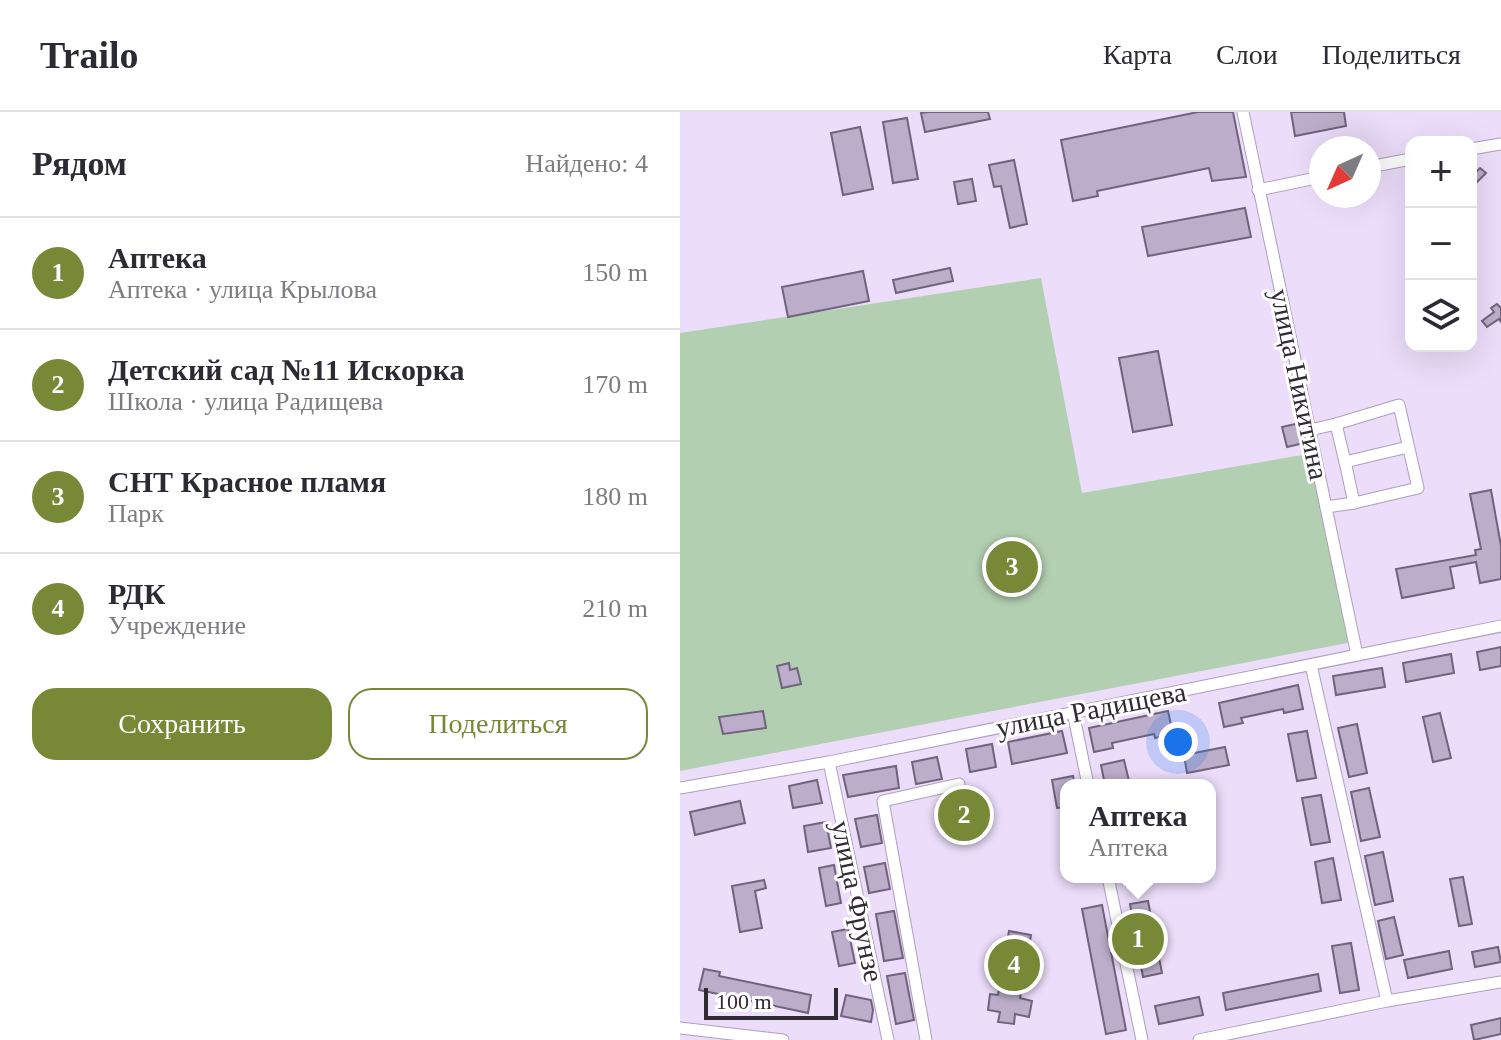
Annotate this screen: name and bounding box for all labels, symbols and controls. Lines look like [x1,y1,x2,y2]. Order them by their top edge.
text: Trailo [40,34,139,76]
text: Карта [1103,39,1172,70]
text: Слои [1216,39,1278,70]
text: Поделиться [1322,39,1461,70]
north arrow [1309,136,1381,208]
map controls [1405,136,1477,352]
button: + [1405,136,1477,208]
text: Рядом [32,145,127,182]
text: Найдено: 4 [525,149,648,178]
button: − [1405,208,1477,280]
text: Аптека [108,241,207,274]
text: 1 [52,258,65,287]
text: 150 m [582,258,648,287]
text: Аптека · улица Крылова [108,275,377,304]
button: layers [1405,280,1477,352]
street label: улица Никитина [1264,286,1335,483]
text: Детский сад №11 Искорка [108,353,465,386]
text: 2 [52,370,65,399]
text: 170 m [582,370,648,399]
text: Школа · улица Радищева [108,387,383,416]
text: СНТ Красное пламя [108,465,386,498]
text: 3 [52,482,65,511]
text: 180 m [582,482,648,511]
text: Парк [108,499,164,528]
pin: 3 [986,537,1038,597]
text: РДК [108,577,166,610]
text: 4 [52,594,65,623]
text: 210 m [582,594,648,623]
text: Учреждение [108,611,246,640]
street label: улица Радищева [994,676,1189,743]
button: Сохранить [32,688,332,760]
button: Поделиться [348,688,648,760]
your location [1158,722,1198,762]
popup [1060,779,1216,883]
pin: 2 [938,785,990,845]
text: Аптека [1089,799,1187,832]
street label: улица Фрунзе [825,817,890,985]
text: Аптека [1089,833,1168,862]
pin: 1 [1112,909,1164,969]
pin: 4 [988,935,1040,995]
scale bar [704,984,838,1020]
text: 100 m [716,989,772,1014]

